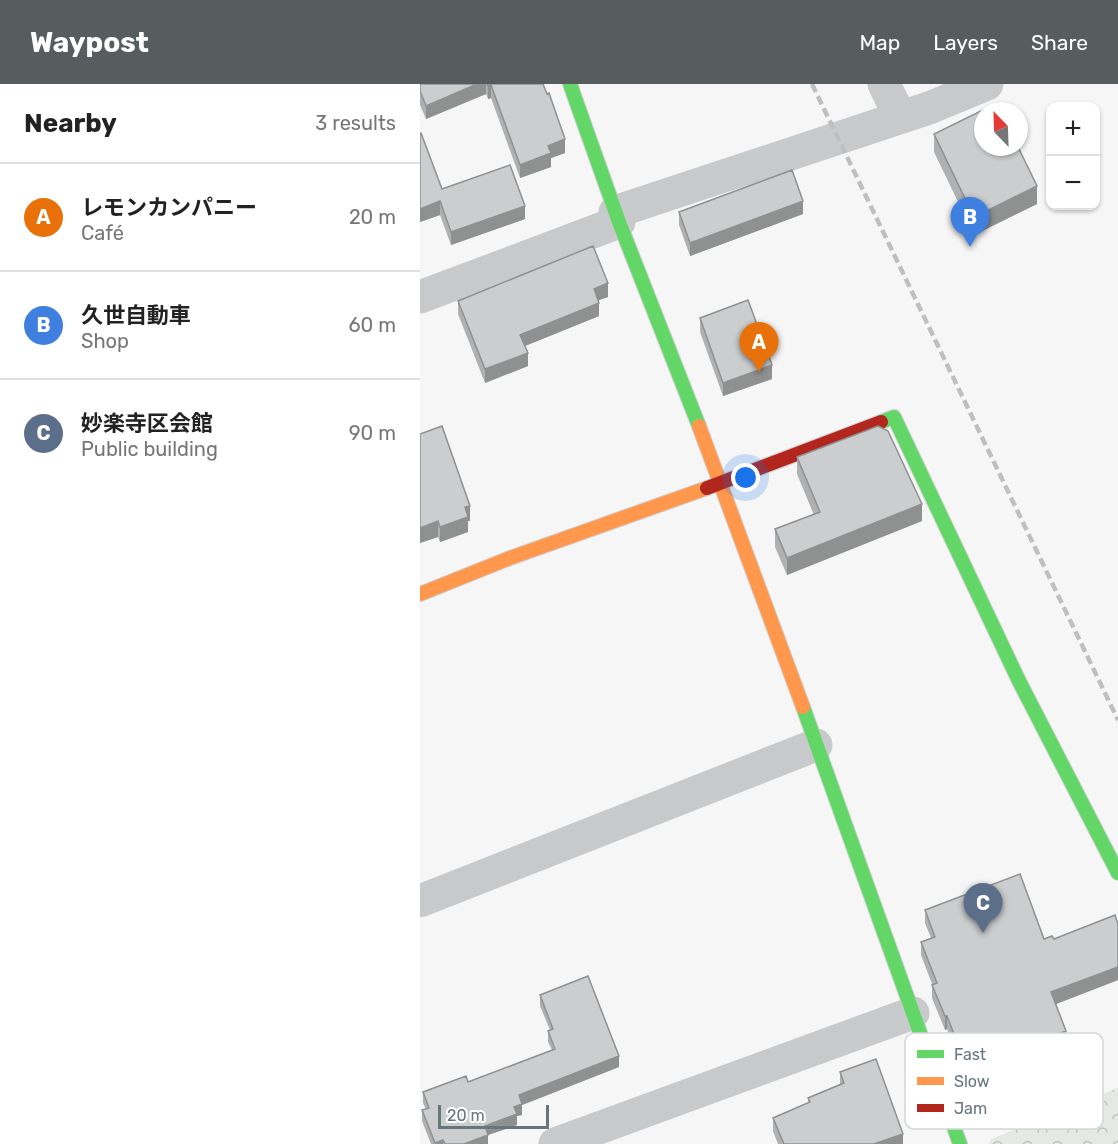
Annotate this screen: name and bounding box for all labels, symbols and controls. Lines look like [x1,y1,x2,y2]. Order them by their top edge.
text: Waypost [30,26,149,59]
text: Map [859,30,900,55]
text: Layers [933,30,998,55]
text: Share [1031,30,1088,55]
north arrow [974,102,1028,156]
map controls [1046,102,1100,210]
button: + [1046,102,1100,156]
text: Nearby [24,108,117,139]
text: 3 results [315,111,396,135]
button: − [1046,156,1100,210]
text: レモンカンパニー [81,194,257,221]
pin: B [950,198,990,247]
text: A [36,205,51,229]
text: 20 m [349,205,396,229]
text: Café [81,221,124,245]
text: 久世自動車 [81,302,191,329]
text: B [36,313,51,337]
text: 60 m [349,313,396,337]
pin: A [740,322,778,372]
text: Shop [81,329,129,353]
text: 妙楽寺区会館 [81,410,213,437]
text: C [36,421,51,445]
text: 90 m [349,421,396,445]
text: Public building [81,437,218,461]
your location [731,463,760,492]
pin: C [964,884,1002,933]
legend [905,1033,1103,1129]
text: Fast [954,1045,986,1064]
text: Slow [954,1072,990,1091]
text: Jam [954,1099,987,1118]
scale bar [438,1102,549,1130]
text: 20 m [447,1106,485,1125]

